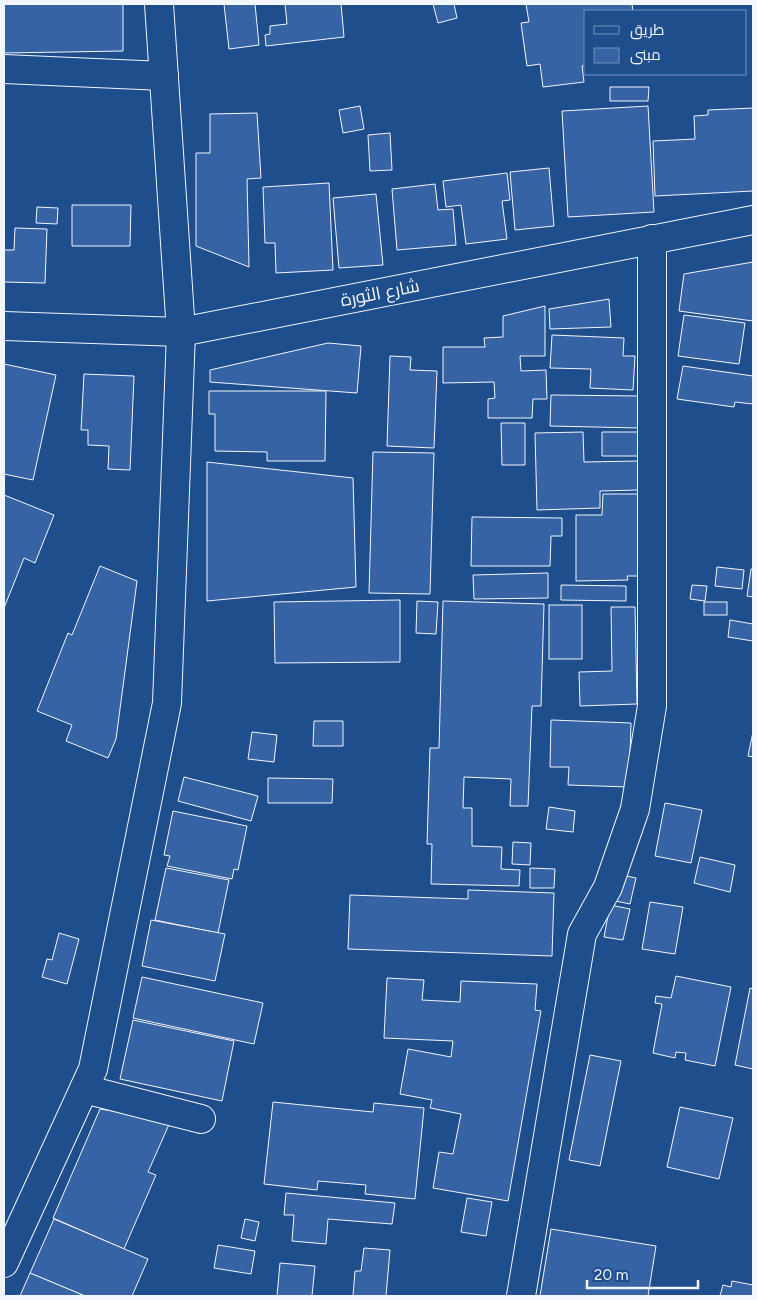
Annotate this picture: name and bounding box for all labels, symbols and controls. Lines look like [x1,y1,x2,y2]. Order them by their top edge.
legend [584,10,747,75]
text: طريق [630,21,664,40]
text: مبنى [630,46,661,65]
street label: شارع الثورة [339,275,422,312]
scale bar [587,1258,698,1290]
text: 20 m [594,1266,628,1284]

